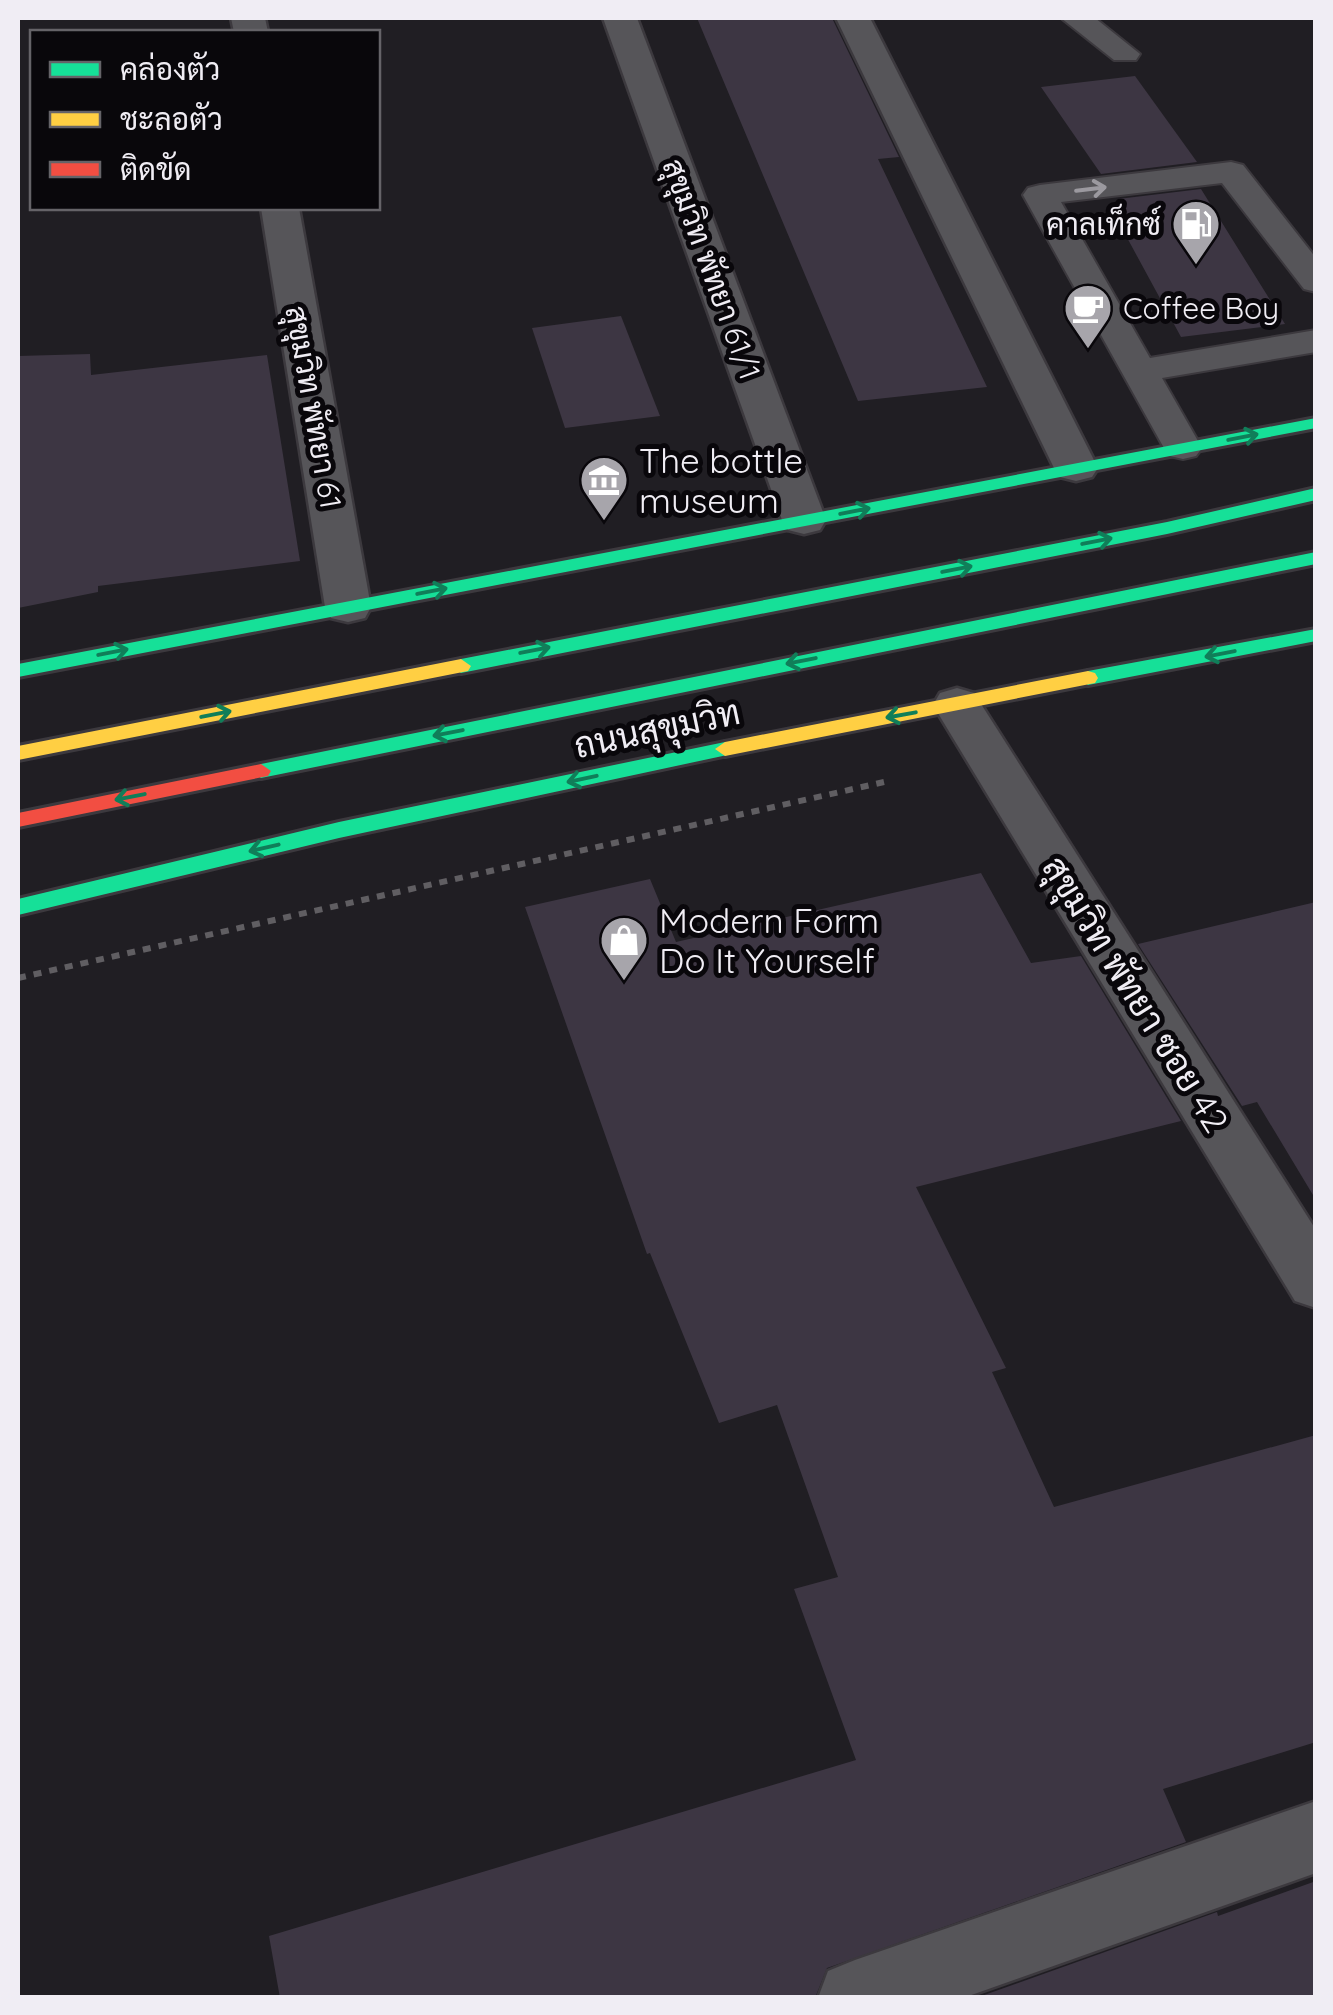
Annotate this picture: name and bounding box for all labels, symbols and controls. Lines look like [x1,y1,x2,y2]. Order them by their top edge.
legend [30,30,380,210]
text: คล่องตัว [120,50,220,88]
text: ชะลอตัว [120,100,223,138]
text: ติดขัด [120,150,192,188]
street label: สุขุมวิท พัทยา 61/1 [652,154,770,386]
one-way arrow [1074,179,1106,198]
fuel station icon: คาลเท็กซ์ [1170,198,1222,266]
place label: คาลเท็กซ์ [1046,203,1161,243]
cafe icon: Coffee Boy [1062,282,1114,350]
place label: Coffee Boy [1123,289,1279,327]
street label: สุขุมวิท พัทยา 61 [275,303,351,512]
one-way arrow [1226,426,1258,445]
place label: The bottle museum [639,438,803,522]
museum icon: The bottle museum [578,454,630,522]
one-way arrow [838,500,870,519]
one-way arrow [1080,531,1112,550]
one-way arrow [940,558,972,577]
one-way arrow [416,581,448,600]
one-way arrow [518,640,550,659]
one-way arrow [96,642,128,661]
one-way arrow [1205,645,1237,664]
one-way arrow [786,653,818,672]
street label: ถนนสุขุมวิท [570,689,745,770]
one-way arrow [199,703,231,722]
one-way arrow [885,706,917,725]
one-way arrow [433,724,465,743]
one-way arrow [567,771,599,790]
one-way arrow [115,789,147,808]
one-way arrow [249,840,281,858]
street label: สุขุมวิท พัทยา ซอย 42 [1031,848,1239,1142]
place label: Modern Form Do It Yourself [659,898,879,982]
shop icon: Modern Form Do It Yourself [598,914,650,982]

